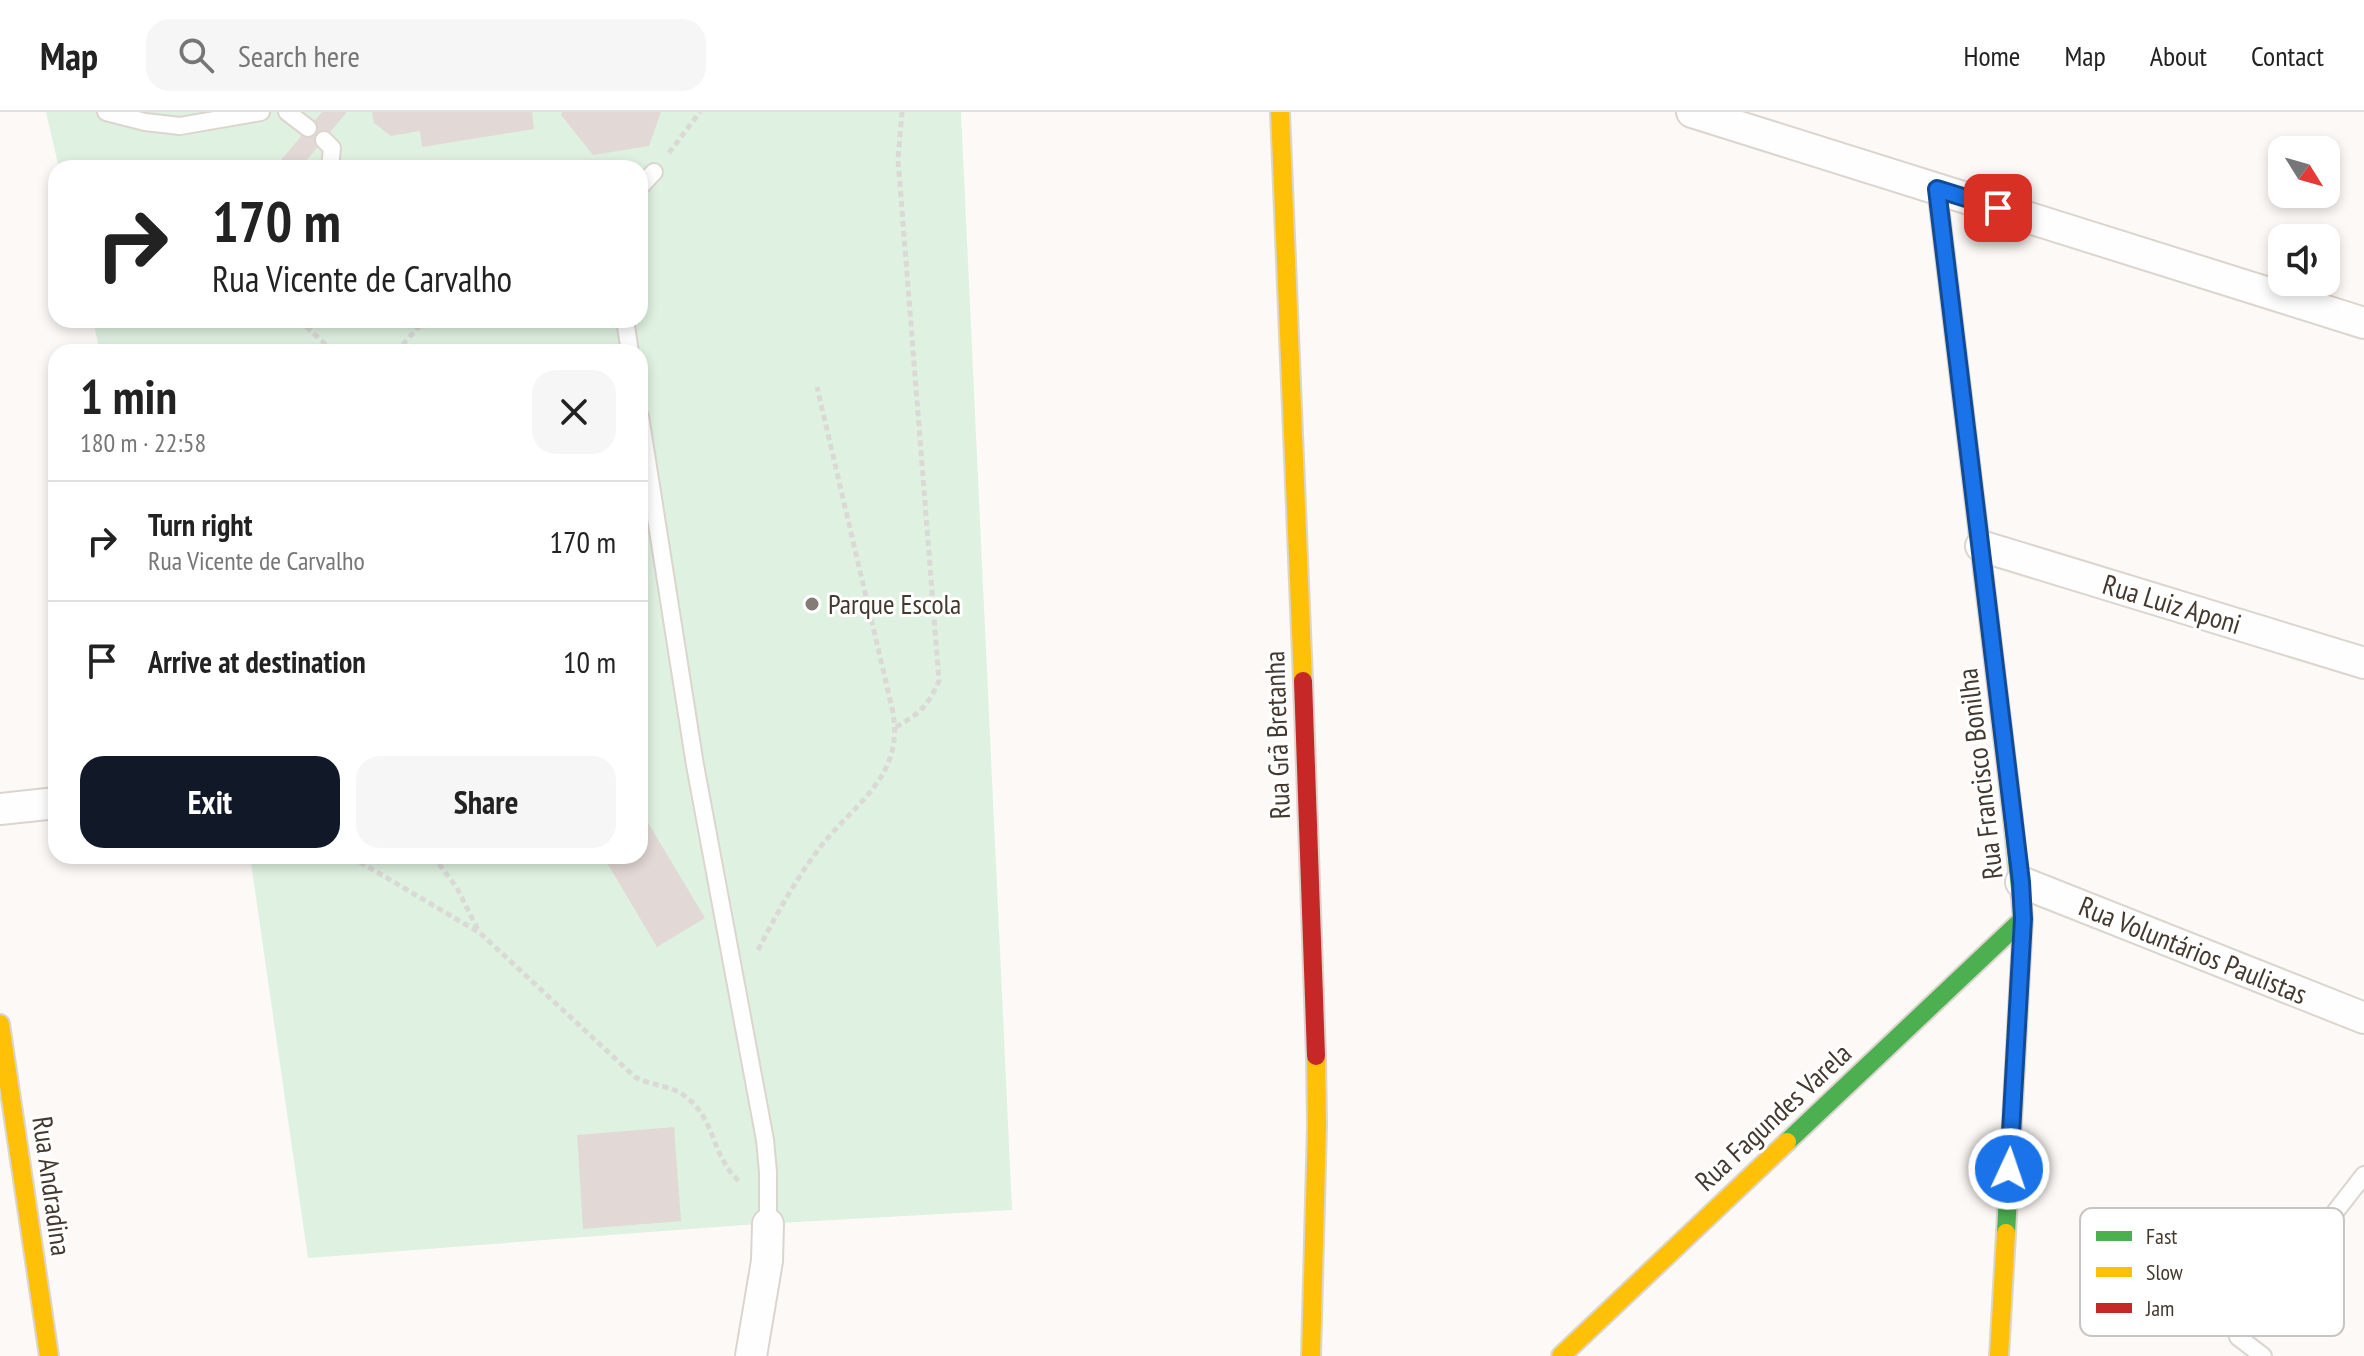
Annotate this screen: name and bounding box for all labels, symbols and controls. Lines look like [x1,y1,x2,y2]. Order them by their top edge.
search box [146,19,706,91]
text: Map [40,31,98,80]
icon: search [174,33,218,77]
text: Search here [238,36,360,75]
text: Home [1964,37,2020,74]
text: Map [2064,37,2106,74]
text: About [2150,37,2207,74]
text: Contact [2251,37,2324,74]
north arrow [2268,136,2340,208]
map controls [2268,136,2340,296]
pin [1964,174,2032,242]
text: 170 m [212,185,341,257]
icon: arrive [1976,186,2020,230]
icon: right [80,192,184,296]
button: sound [2268,224,2340,296]
text: Rua Vicente de Carvalho [212,255,512,302]
text: 1 min [80,365,177,427]
button: close [532,370,616,454]
text: 180 m · 22:58 [80,426,206,459]
text: Turn right [148,505,252,544]
icon: right [80,519,124,563]
text: 170 m [550,522,616,561]
text: Rua Vicente de Carvalho [148,544,365,577]
street label: Rua Luiz Aponi [2099,565,2246,642]
place label: Parque Escola [828,585,961,622]
marker: Parque Escola [803,595,821,613]
icon: arrive [80,639,124,683]
text: Arrive at destination [148,642,366,681]
text: 10 m [563,642,616,681]
street label: Rua Grã Bretanha [1255,650,1298,820]
street label: Rua Francisco Bonilha [1948,667,2011,882]
button: Exit [80,756,340,848]
button: Share [356,756,616,848]
street label: Rua Voluntários Paulistas [2074,887,2313,1012]
street label: Rua Fagundes Varela [1687,1035,1859,1199]
street label: Rua Andradina [24,1114,81,1258]
position arrow [1967,1127,2051,1211]
legend [2080,1208,2344,1336]
text: Fast [2146,1222,2177,1250]
text: Slow [2146,1258,2183,1286]
text: Jam [2145,1294,2174,1322]

